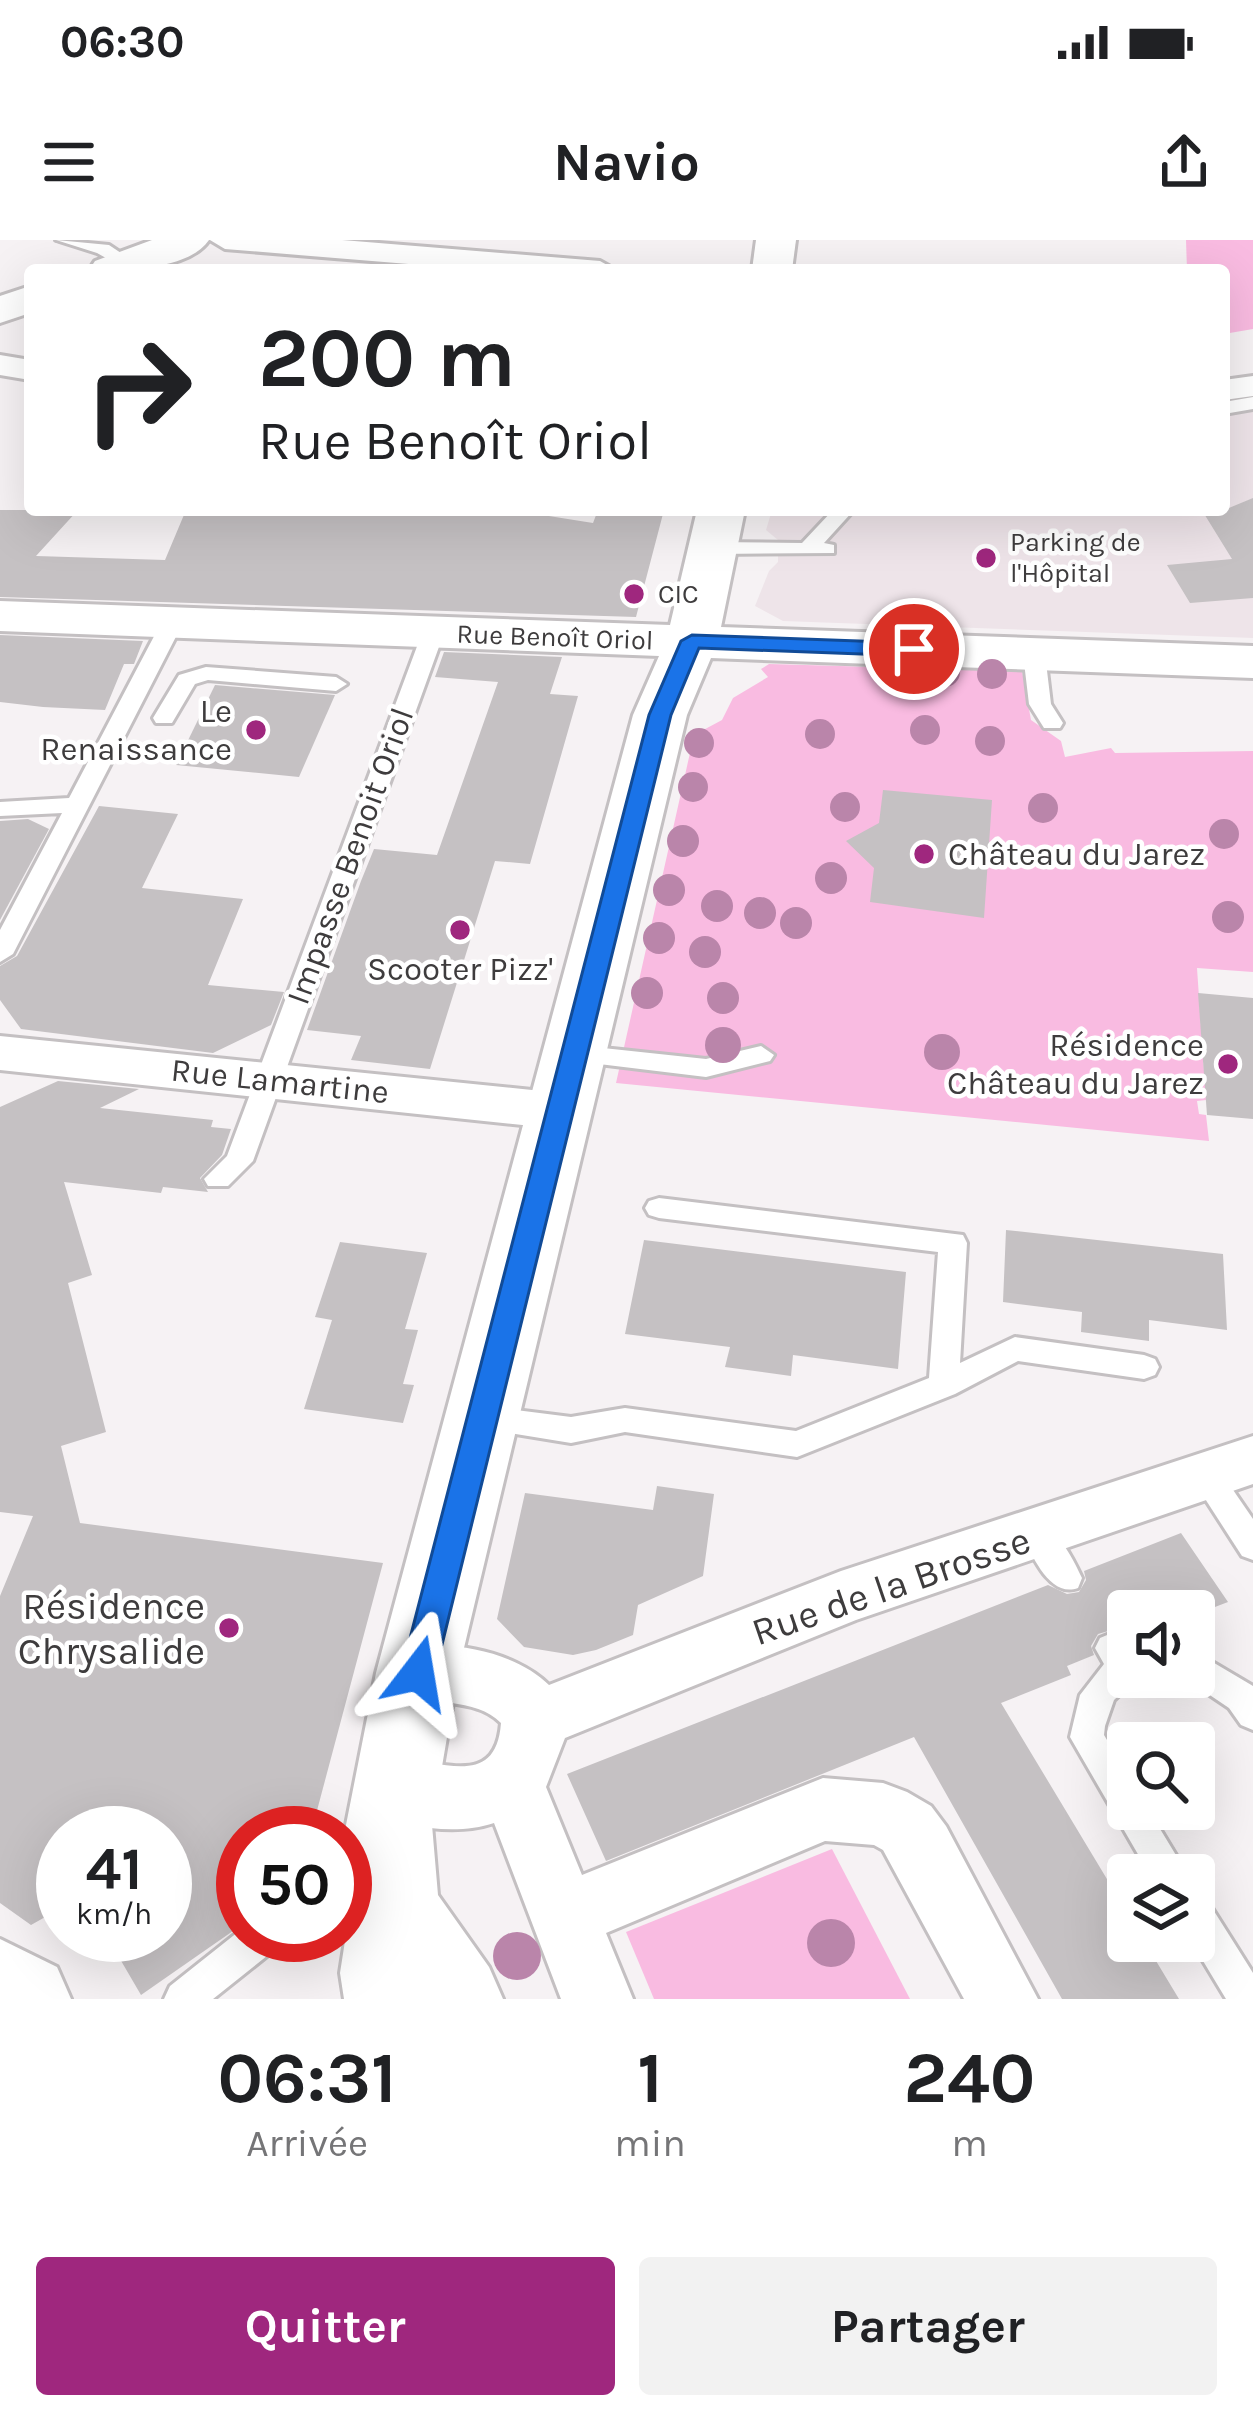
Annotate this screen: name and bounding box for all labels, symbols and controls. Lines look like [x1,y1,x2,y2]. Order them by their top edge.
text: 06:30 [60,16,184,68]
icon: menu [36,129,102,195]
icon: share [1151,129,1217,195]
text: Navio [553,130,700,194]
text: 200 m [258,309,516,407]
icon: right [60,312,216,468]
text: Rue Benoît Oriol [258,409,652,473]
place label: Parking de l'Hôpital [1010,526,1141,589]
marker: Parking de l'Hôpital [973,545,999,571]
place label: CIC [658,578,699,610]
marker: CIC [621,581,647,607]
pin [863,598,965,700]
icon: arrive [881,616,947,682]
street label: Rue Benoît Oriol [456,618,654,656]
place label: Le Renaissance [40,692,232,768]
street label: Impasse Benoit Oriol [279,703,421,1009]
marker: Le Renaissance [243,717,269,743]
place label: Château du Jarez [948,835,1205,873]
marker: Château du Jarez [911,841,937,867]
marker: Scooter Pizz' [447,917,473,943]
place label: Scooter Pizz' [367,950,553,988]
place label: Résidence Château du Jarez [947,1026,1204,1102]
street label: Rue Lamartine [169,1051,391,1111]
marker: Résidence Château du Jarez [1215,1051,1241,1077]
street label: Rue de la Brosse [746,1517,1036,1655]
place label: Résidence Chrysalide [18,1583,205,1674]
map controls [1107,1590,1215,1962]
button: sound [1107,1590,1215,1698]
position arrow [355,1610,481,1736]
marker: Résidence Chrysalide [216,1615,242,1641]
button: search [1107,1722,1215,1830]
speed limit sign: 50 [216,1806,372,1962]
text: 41 [85,1834,143,1904]
button: layers [1107,1854,1215,1962]
text: km/h [76,1896,152,1932]
text: 06:31 [218,2036,397,2120]
text: 1 [637,2036,663,2120]
text: 240 [903,2036,1035,2120]
text: Arrivée [246,2120,368,2166]
text: min [614,2120,686,2166]
text: m [951,2120,988,2166]
button: Quitter [36,2257,615,2395]
button: Partager [639,2257,1217,2395]

